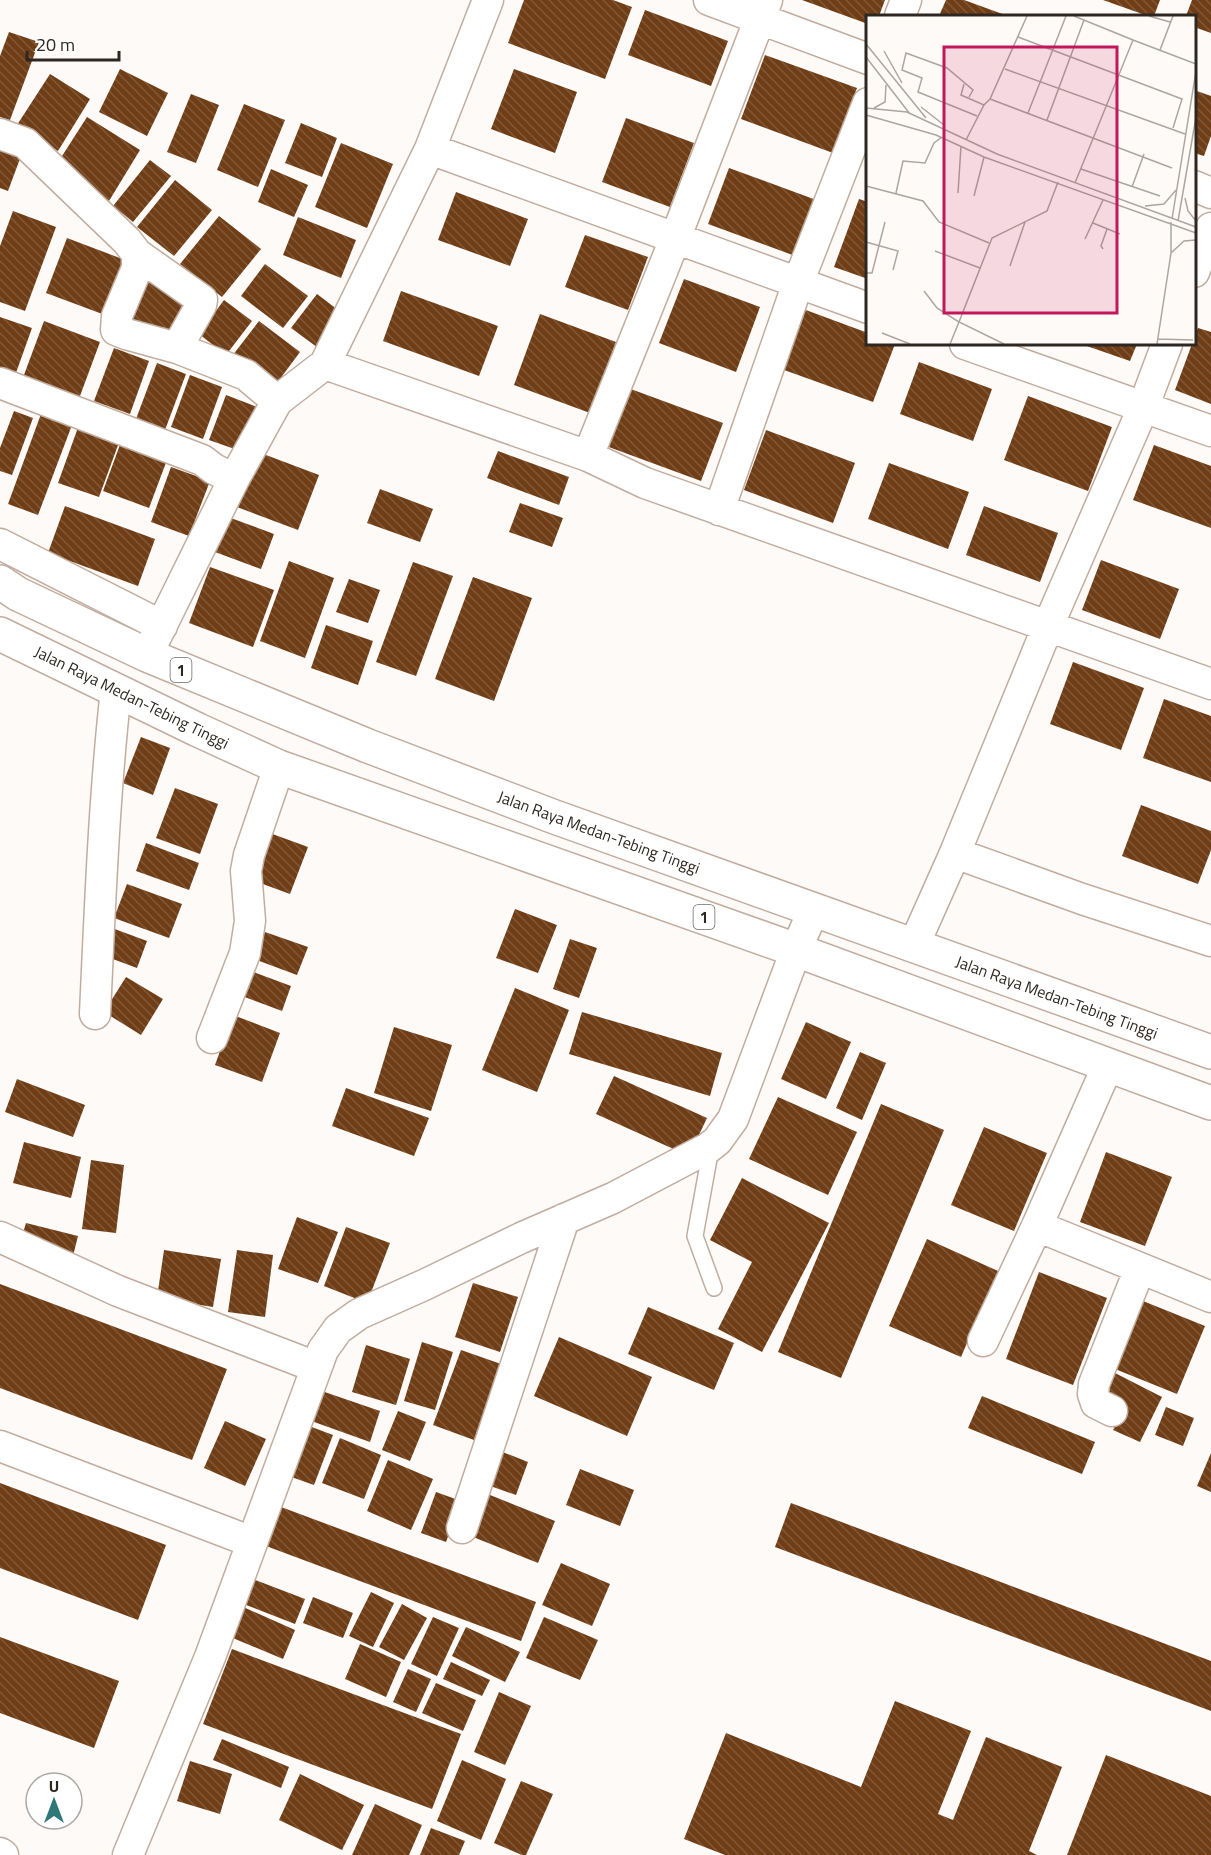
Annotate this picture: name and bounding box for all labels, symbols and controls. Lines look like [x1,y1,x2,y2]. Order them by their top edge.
inset map [866,15,1196,345]
scale bar [27,24,118,62]
text: 20 m [36,31,75,58]
street label: Jalan Raya Medan-Tebing Tinggi [31,639,233,755]
road number: 1 [170,658,192,682]
street label: Jalan Raya Medan-Tebing Tinggi [495,784,703,880]
road number: 1 [694,905,714,929]
street label: Jalan Raya Medan-Tebing Tinggi [953,949,1161,1045]
north arrow [24,1771,84,1831]
text: U [49,1774,59,1798]

